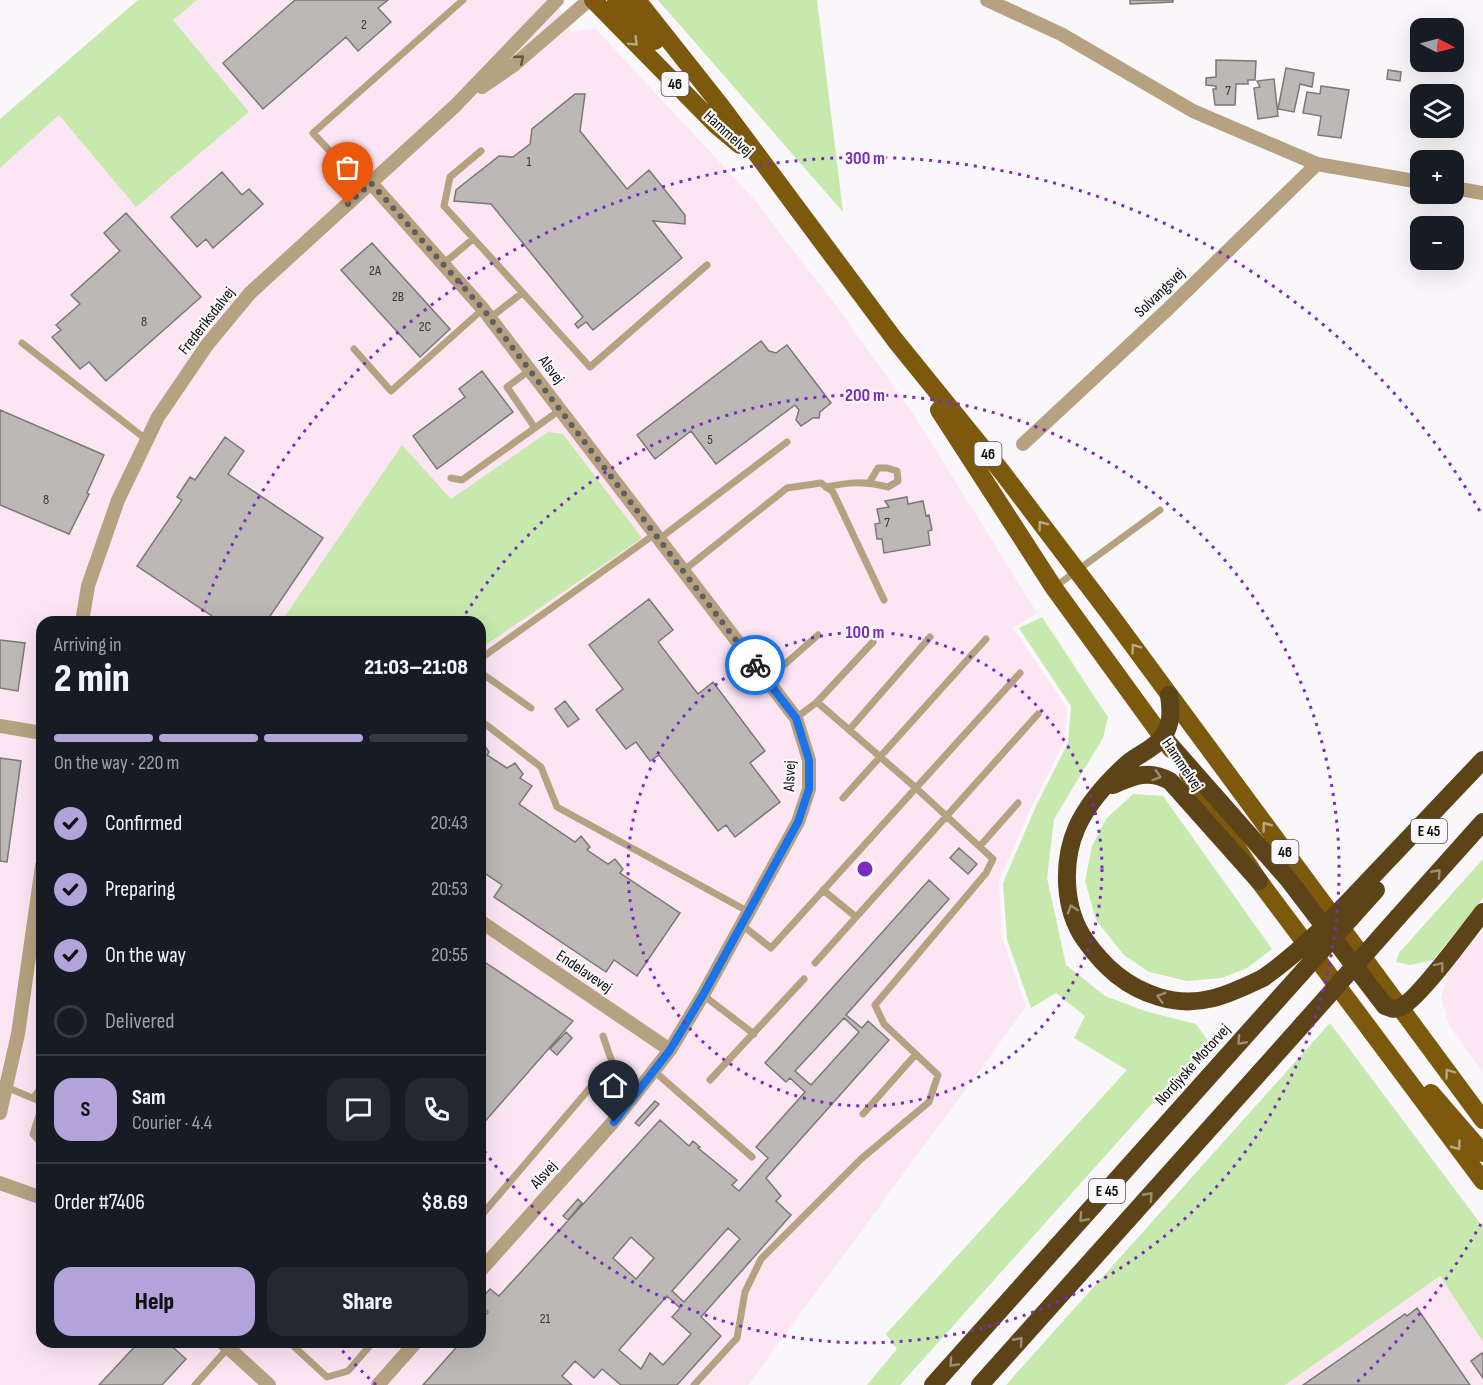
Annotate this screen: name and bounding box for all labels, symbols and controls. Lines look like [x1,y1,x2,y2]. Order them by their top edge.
house number: 2 [361,16,367,33]
north arrow [1410,18,1464,72]
map controls [1410,18,1464,270]
one-way arrow [626,35,637,46]
one-way arrow [513,55,524,66]
road number: 46 [662,72,688,96]
house number: 7 [1225,82,1231,99]
button: layers [1410,84,1464,138]
street label: Hammelvej [699,107,757,161]
pin [322,142,373,204]
text: 300 m [845,148,885,169]
button: + [1410,150,1464,204]
icon: bag [331,151,364,184]
house number: 1 [527,153,532,170]
button: − [1410,216,1464,270]
house number: 2A [369,262,382,279]
street label: Solvangsvej [1131,264,1189,322]
street label: Frederiksdalvej [175,283,239,358]
house number: 2B [392,288,404,305]
house number: 8 [141,313,147,330]
house number: 2C [419,318,431,335]
street label: Alsvej [533,351,568,388]
text: 200 m [845,385,885,406]
house number: 5 [707,431,713,448]
road number: 46 [974,442,1002,466]
house number: 8 [43,491,49,508]
house number: 7 [884,514,890,531]
one-way arrow [1038,520,1049,531]
text: 100 m [846,622,885,643]
text: Arriving in [54,633,122,657]
courier [725,635,785,695]
one-way arrow [1131,644,1142,655]
icon: bike [739,649,772,682]
text: 21:03–21:08 [364,654,468,681]
text: 2 min [54,656,130,703]
street label: Hammelvej [1157,735,1207,795]
text: On the way · 220 m [54,751,179,775]
street label: Alsvej [780,760,800,793]
one-way arrow [1151,769,1162,782]
icon: check [54,807,87,840]
text: Confirmed [105,810,182,837]
text: 20:43 [430,811,468,835]
road number: E 45 [1411,819,1447,843]
one-way arrow [1262,822,1273,833]
road number: 46 [1272,840,1298,864]
centre of rings [855,859,875,879]
one-way arrow [1430,870,1441,880]
icon: check [54,873,87,906]
text: Preparing [105,876,175,903]
text: 20:53 [431,877,468,901]
one-way arrow [1067,904,1079,915]
icon: check [54,939,87,972]
text: On the way [105,942,186,969]
text: 20:55 [431,943,468,967]
street label: Endelavevej [552,946,616,998]
one-way arrow [1433,961,1444,972]
one-way arrow [1156,992,1166,1005]
text: Delivered [105,1008,174,1035]
street label: Nordjyske Motorvej [1151,1020,1235,1110]
one-way arrow [1237,1034,1248,1045]
pin [588,1060,639,1122]
one-way arrow [1445,1068,1456,1079]
icon: home [597,1069,630,1102]
button: chat [327,1078,390,1141]
button: phone [405,1078,468,1141]
text: Sam [132,1084,166,1111]
text: S [81,1096,90,1123]
text: Courier · 4.4 [132,1111,212,1135]
one-way arrow [1450,1140,1461,1151]
street label: Alsvej [526,1157,562,1194]
road number: E 45 [1089,1179,1125,1203]
text: Order #7406 [54,1189,145,1216]
text: $8.69 [421,1189,468,1216]
one-way arrow [1142,1192,1153,1203]
one-way arrow [1079,1211,1090,1222]
button: Help [54,1267,255,1336]
button: Share [267,1267,468,1336]
house number: 21 [540,1310,550,1327]
one-way arrow [1012,1338,1023,1348]
one-way arrow [949,1356,960,1367]

